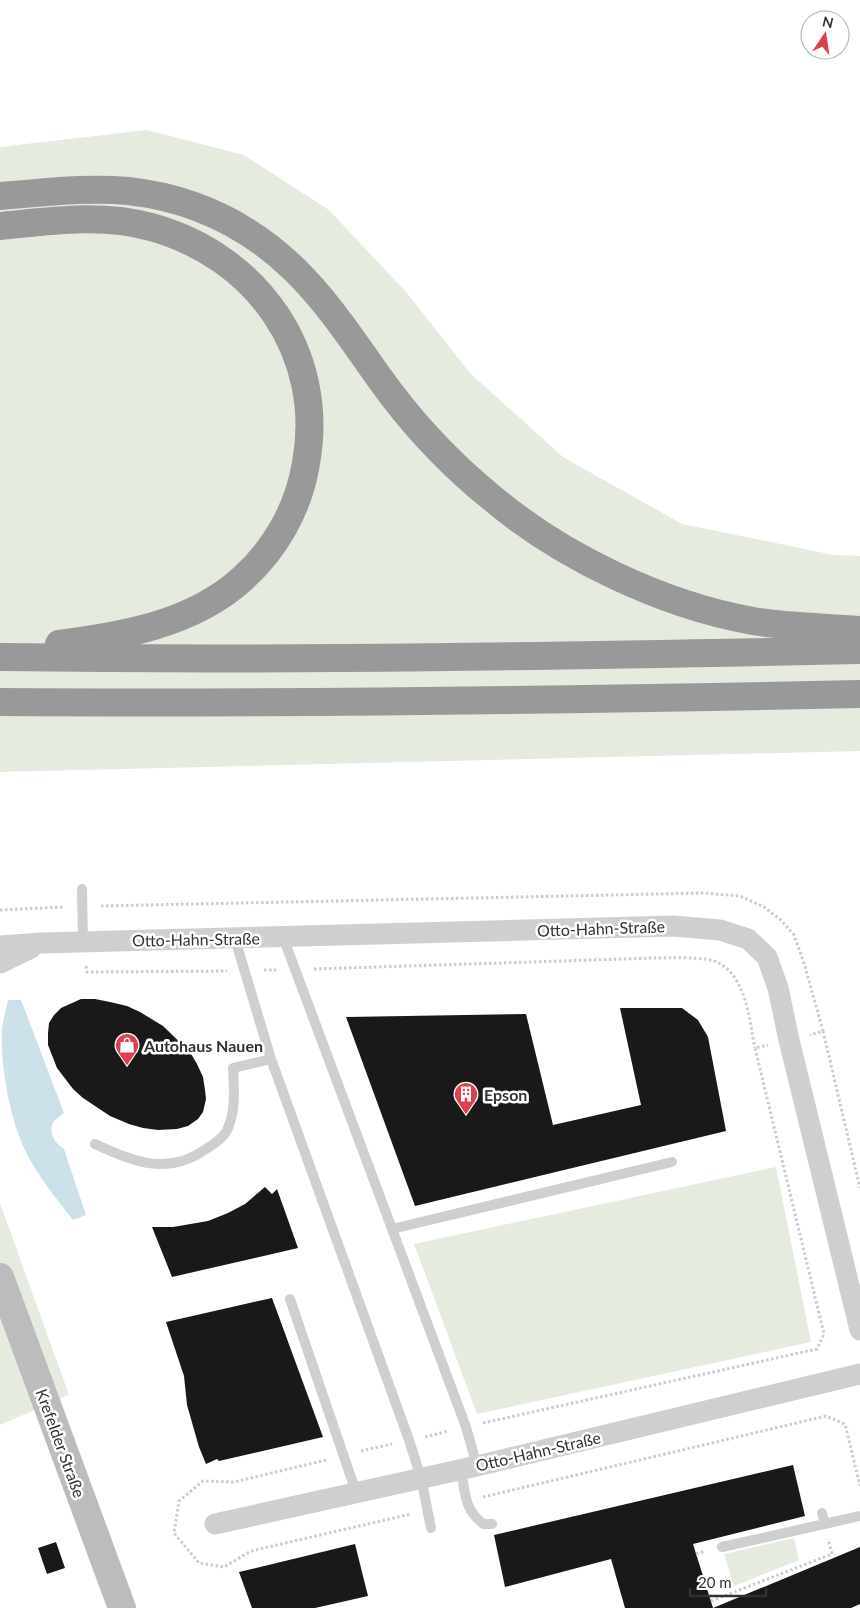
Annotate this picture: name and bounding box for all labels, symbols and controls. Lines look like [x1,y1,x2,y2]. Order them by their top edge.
north arrow [800,10,850,60]
text: N [821,12,835,31]
street label: Otto-Hahn-Straße [537,916,665,940]
street label: Otto-Hahn-Straße [132,928,260,950]
shop icon: Autohaus Nauen [114,1032,140,1066]
place label: Autohaus Nauen [143,1036,263,1055]
building icon: Epson [453,1081,479,1115]
place label: Epson [484,1085,527,1104]
street label: Krefelder Straße [32,1386,90,1500]
street label: Otto-Hahn-Straße [474,1427,602,1475]
scale bar [690,1566,766,1598]
text: 20 m [698,1573,732,1591]

